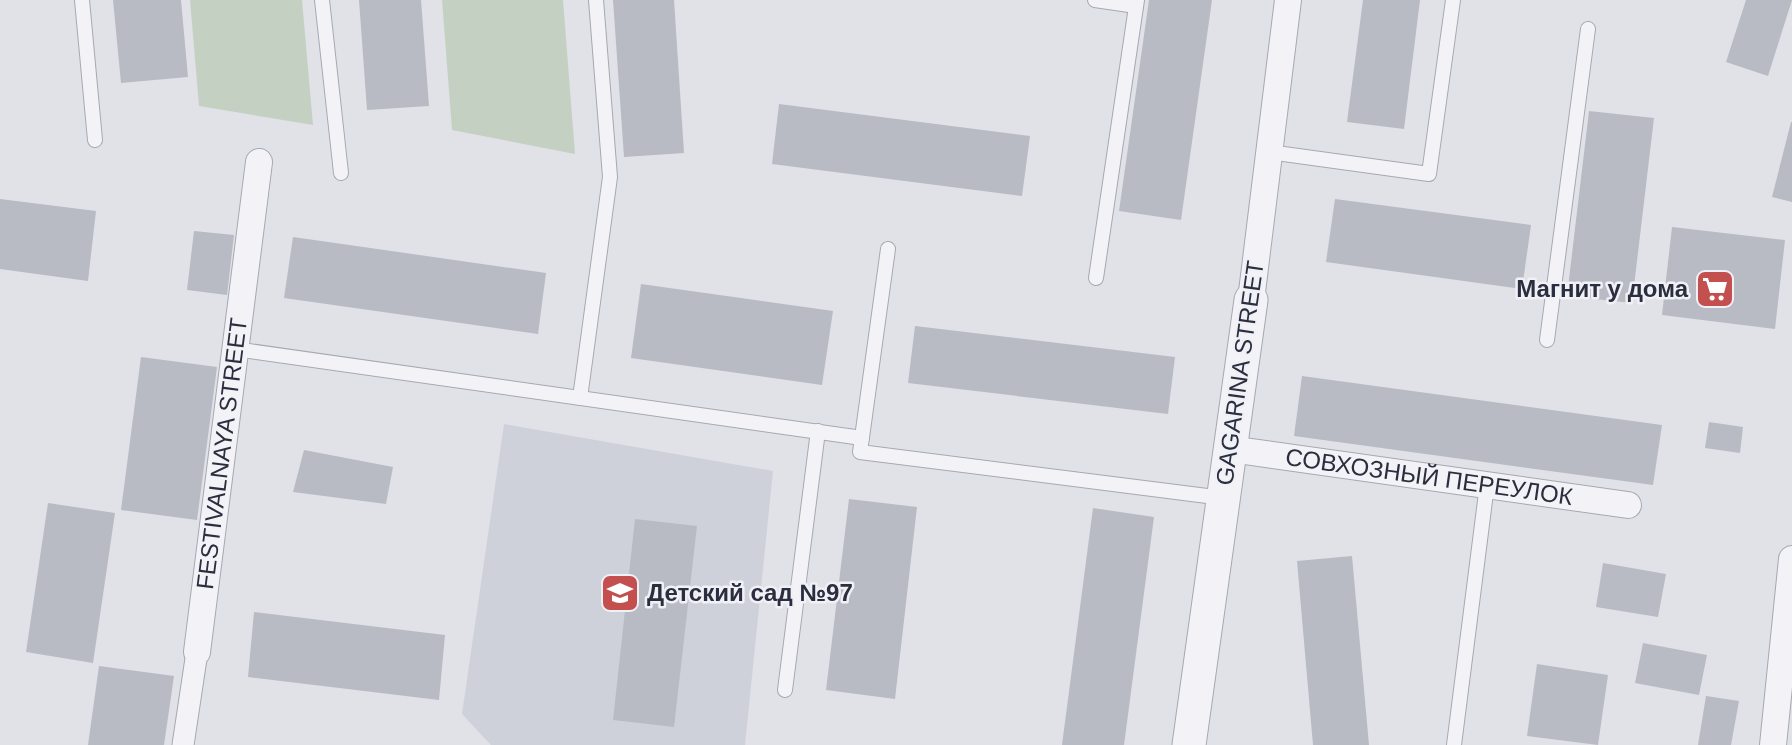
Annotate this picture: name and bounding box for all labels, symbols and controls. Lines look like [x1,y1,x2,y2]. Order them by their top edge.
street label: GAGARINA STREET [1210,258,1269,487]
supermarket icon: Магнит у дома [1694,268,1736,310]
place label: Магнит у дома [1516,275,1689,302]
street label: FESTIVALNAYA STREET [191,316,252,591]
street label: СОВХОЗНЫЙ ПЕРЕУЛОК [1284,443,1574,510]
school or university icon: Детский сад №97 [599,572,641,614]
place label: Детский сад №97 [647,579,853,606]

